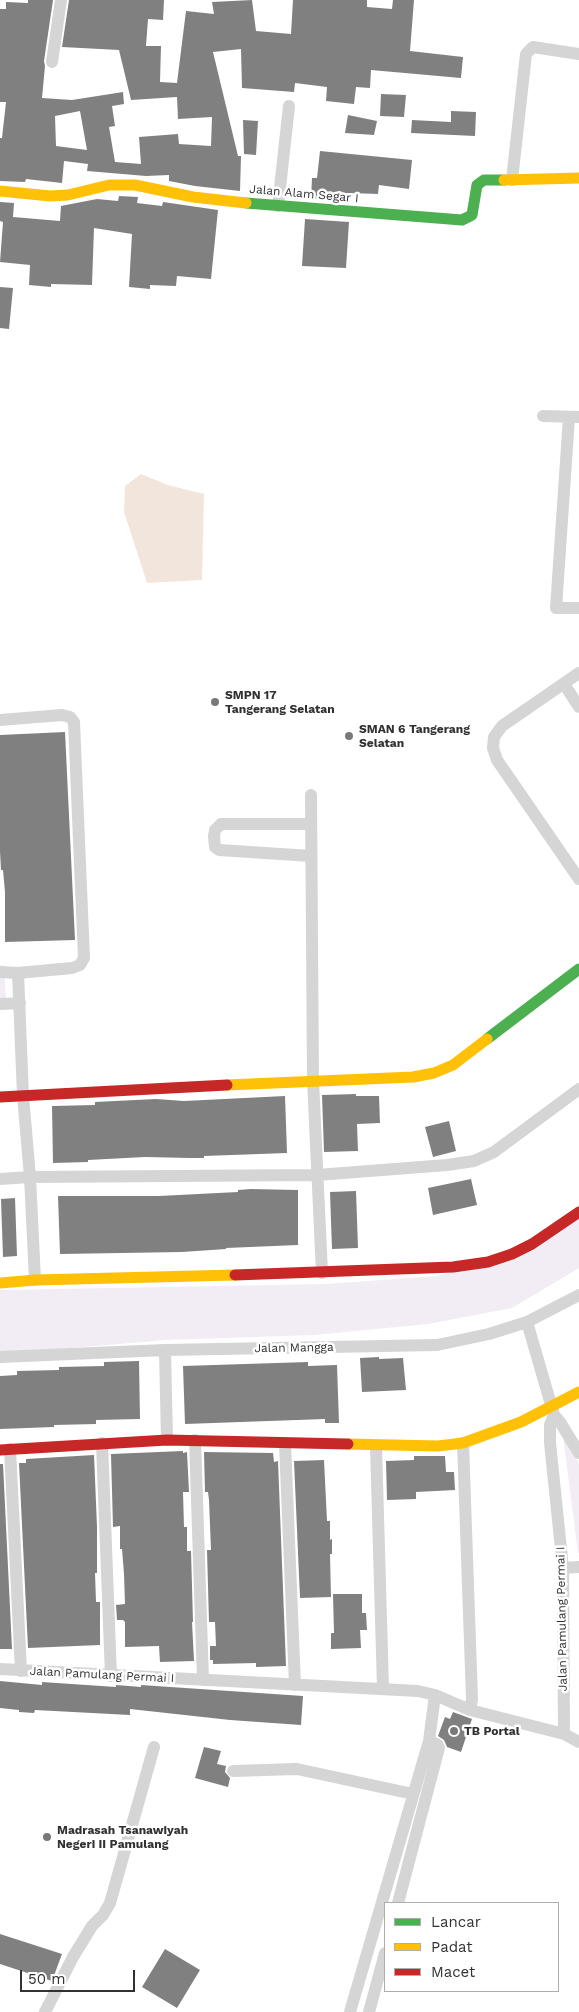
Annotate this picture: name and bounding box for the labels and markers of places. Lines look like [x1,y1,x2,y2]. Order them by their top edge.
place label: SMPN 17 Tangerang Selatan [225,688,335,716]
marker: SMPN 17 Tangerang Selatan [209,696,221,708]
place label: SMAN 6 Tangerang Selatan [359,722,470,750]
marker: SMAN 6 Tangerang Selatan [343,730,355,742]
place label: TB Portal [464,1724,520,1738]
marker: TB Portal [448,1725,460,1737]
place label: Madrasah Tsanawiyah Negeri II Pamulang [57,1823,188,1851]
marker: Madrasah Tsanawiyah Negeri II Pamulang [41,1831,53,1843]

